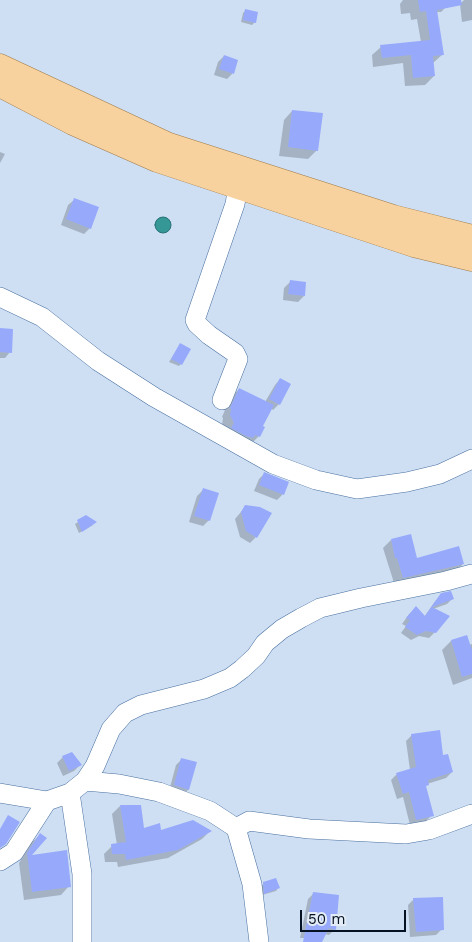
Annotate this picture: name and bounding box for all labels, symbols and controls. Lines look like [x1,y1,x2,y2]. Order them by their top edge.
scale bar [302,900,408,932]
text: 50 m [308,910,345,928]

